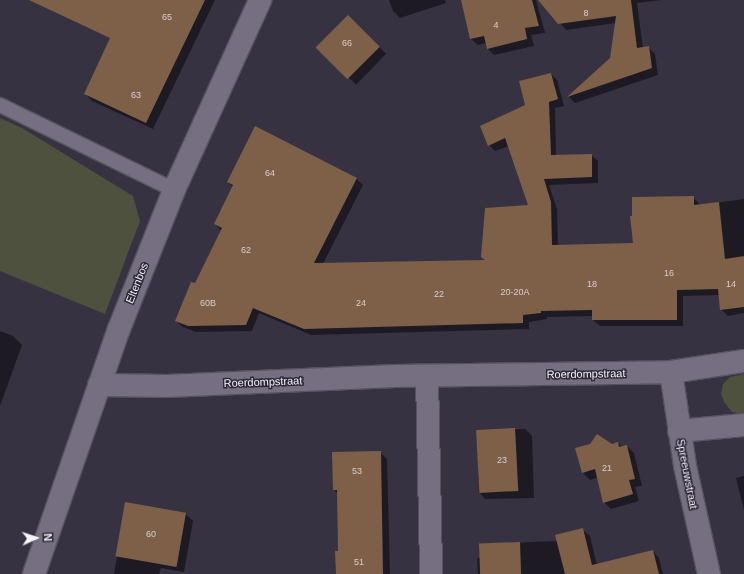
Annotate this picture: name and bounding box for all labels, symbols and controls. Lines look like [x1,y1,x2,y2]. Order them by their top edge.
house number: 8 [583,8,589,18]
house number: 65 [162,12,172,22]
house number: 4 [493,20,499,30]
house number: 66 [342,38,352,48]
house number: 63 [131,90,141,100]
house number: 64 [265,168,275,178]
house number: 62 [241,245,251,255]
street label: Eltenbos [123,261,151,305]
house number: 16 [664,268,674,278]
house number: 18 [587,279,597,289]
house number: 14 [726,279,736,289]
house number: 20-20A [500,287,530,297]
house number: 22 [434,289,444,299]
house number: 60B [200,298,216,308]
house number: 24 [356,298,366,308]
street label: Roerdompstraat [546,367,626,381]
street label: Roerdompstraat [223,374,303,390]
street label: Spreeuwstraat [674,438,700,510]
house number: 23 [497,455,507,465]
house number: 21 [602,463,612,473]
house number: 53 [352,466,362,476]
north arrow [16,518,56,558]
house number: 60 [146,529,156,539]
text: N [42,533,54,542]
house number: 51 [354,557,364,567]

